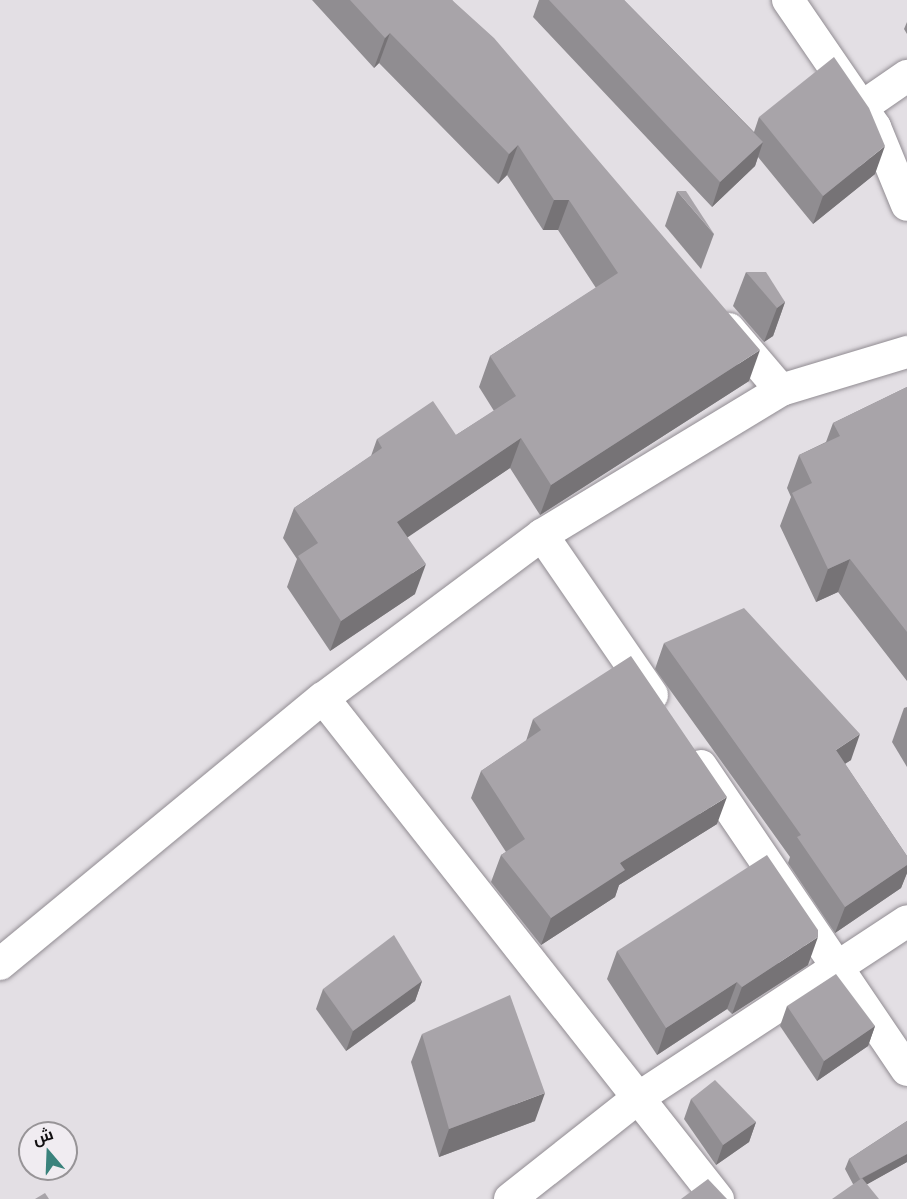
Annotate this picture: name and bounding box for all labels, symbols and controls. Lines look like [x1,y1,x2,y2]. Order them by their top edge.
north arrow [18,1121,78,1181]
text: ش [30,1123,55,1148]

